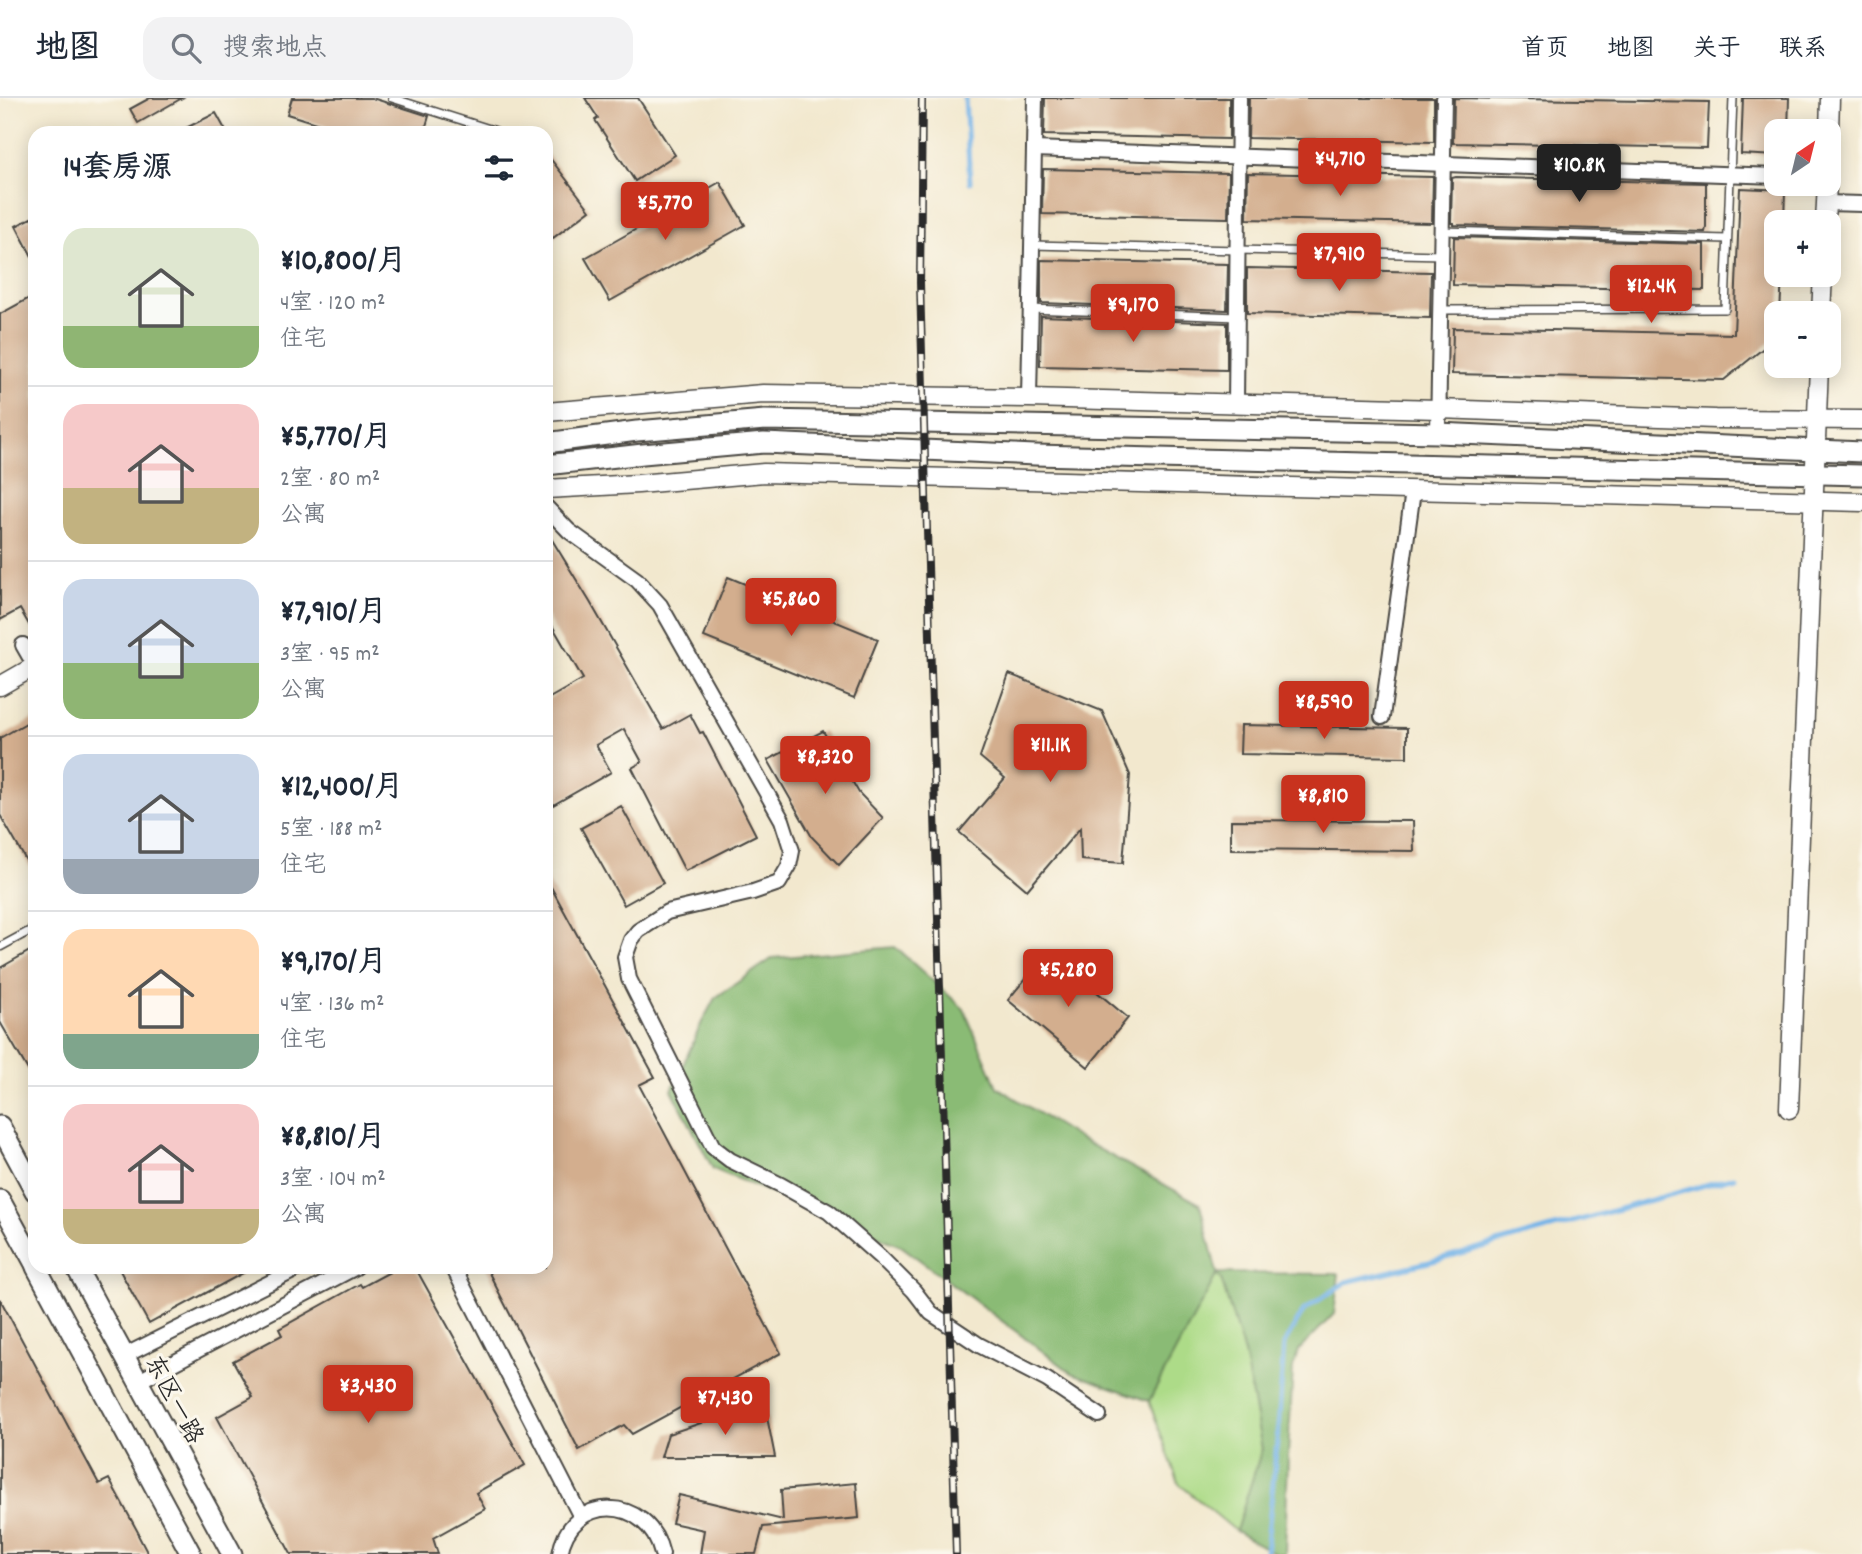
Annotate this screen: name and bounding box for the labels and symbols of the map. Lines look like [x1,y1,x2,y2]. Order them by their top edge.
north arrow [1764,119,1841,196]
pin: ¥4,710 [1283,139,1397,198]
pin: ¥10.8K [1522,144,1636,204]
pin: ¥5,770 [608,183,722,242]
pin: ¥7,910 [1282,234,1396,293]
pin: ¥12.4K [1594,266,1708,325]
pin: ¥9,170 [1076,285,1190,344]
pin: ¥5,860 [734,578,848,638]
pin: ¥8,590 [1267,682,1381,741]
pin: ¥11.1K [993,724,1107,784]
pin: ¥8,320 [768,736,882,796]
pin: ¥8,810 [1266,776,1380,835]
pin: ¥5,280 [1011,950,1125,1009]
street label: 东区一路 [135,1350,210,1451]
pin: ¥3,430 [311,1366,425,1425]
pin: ¥7,430 [668,1378,782,1437]

